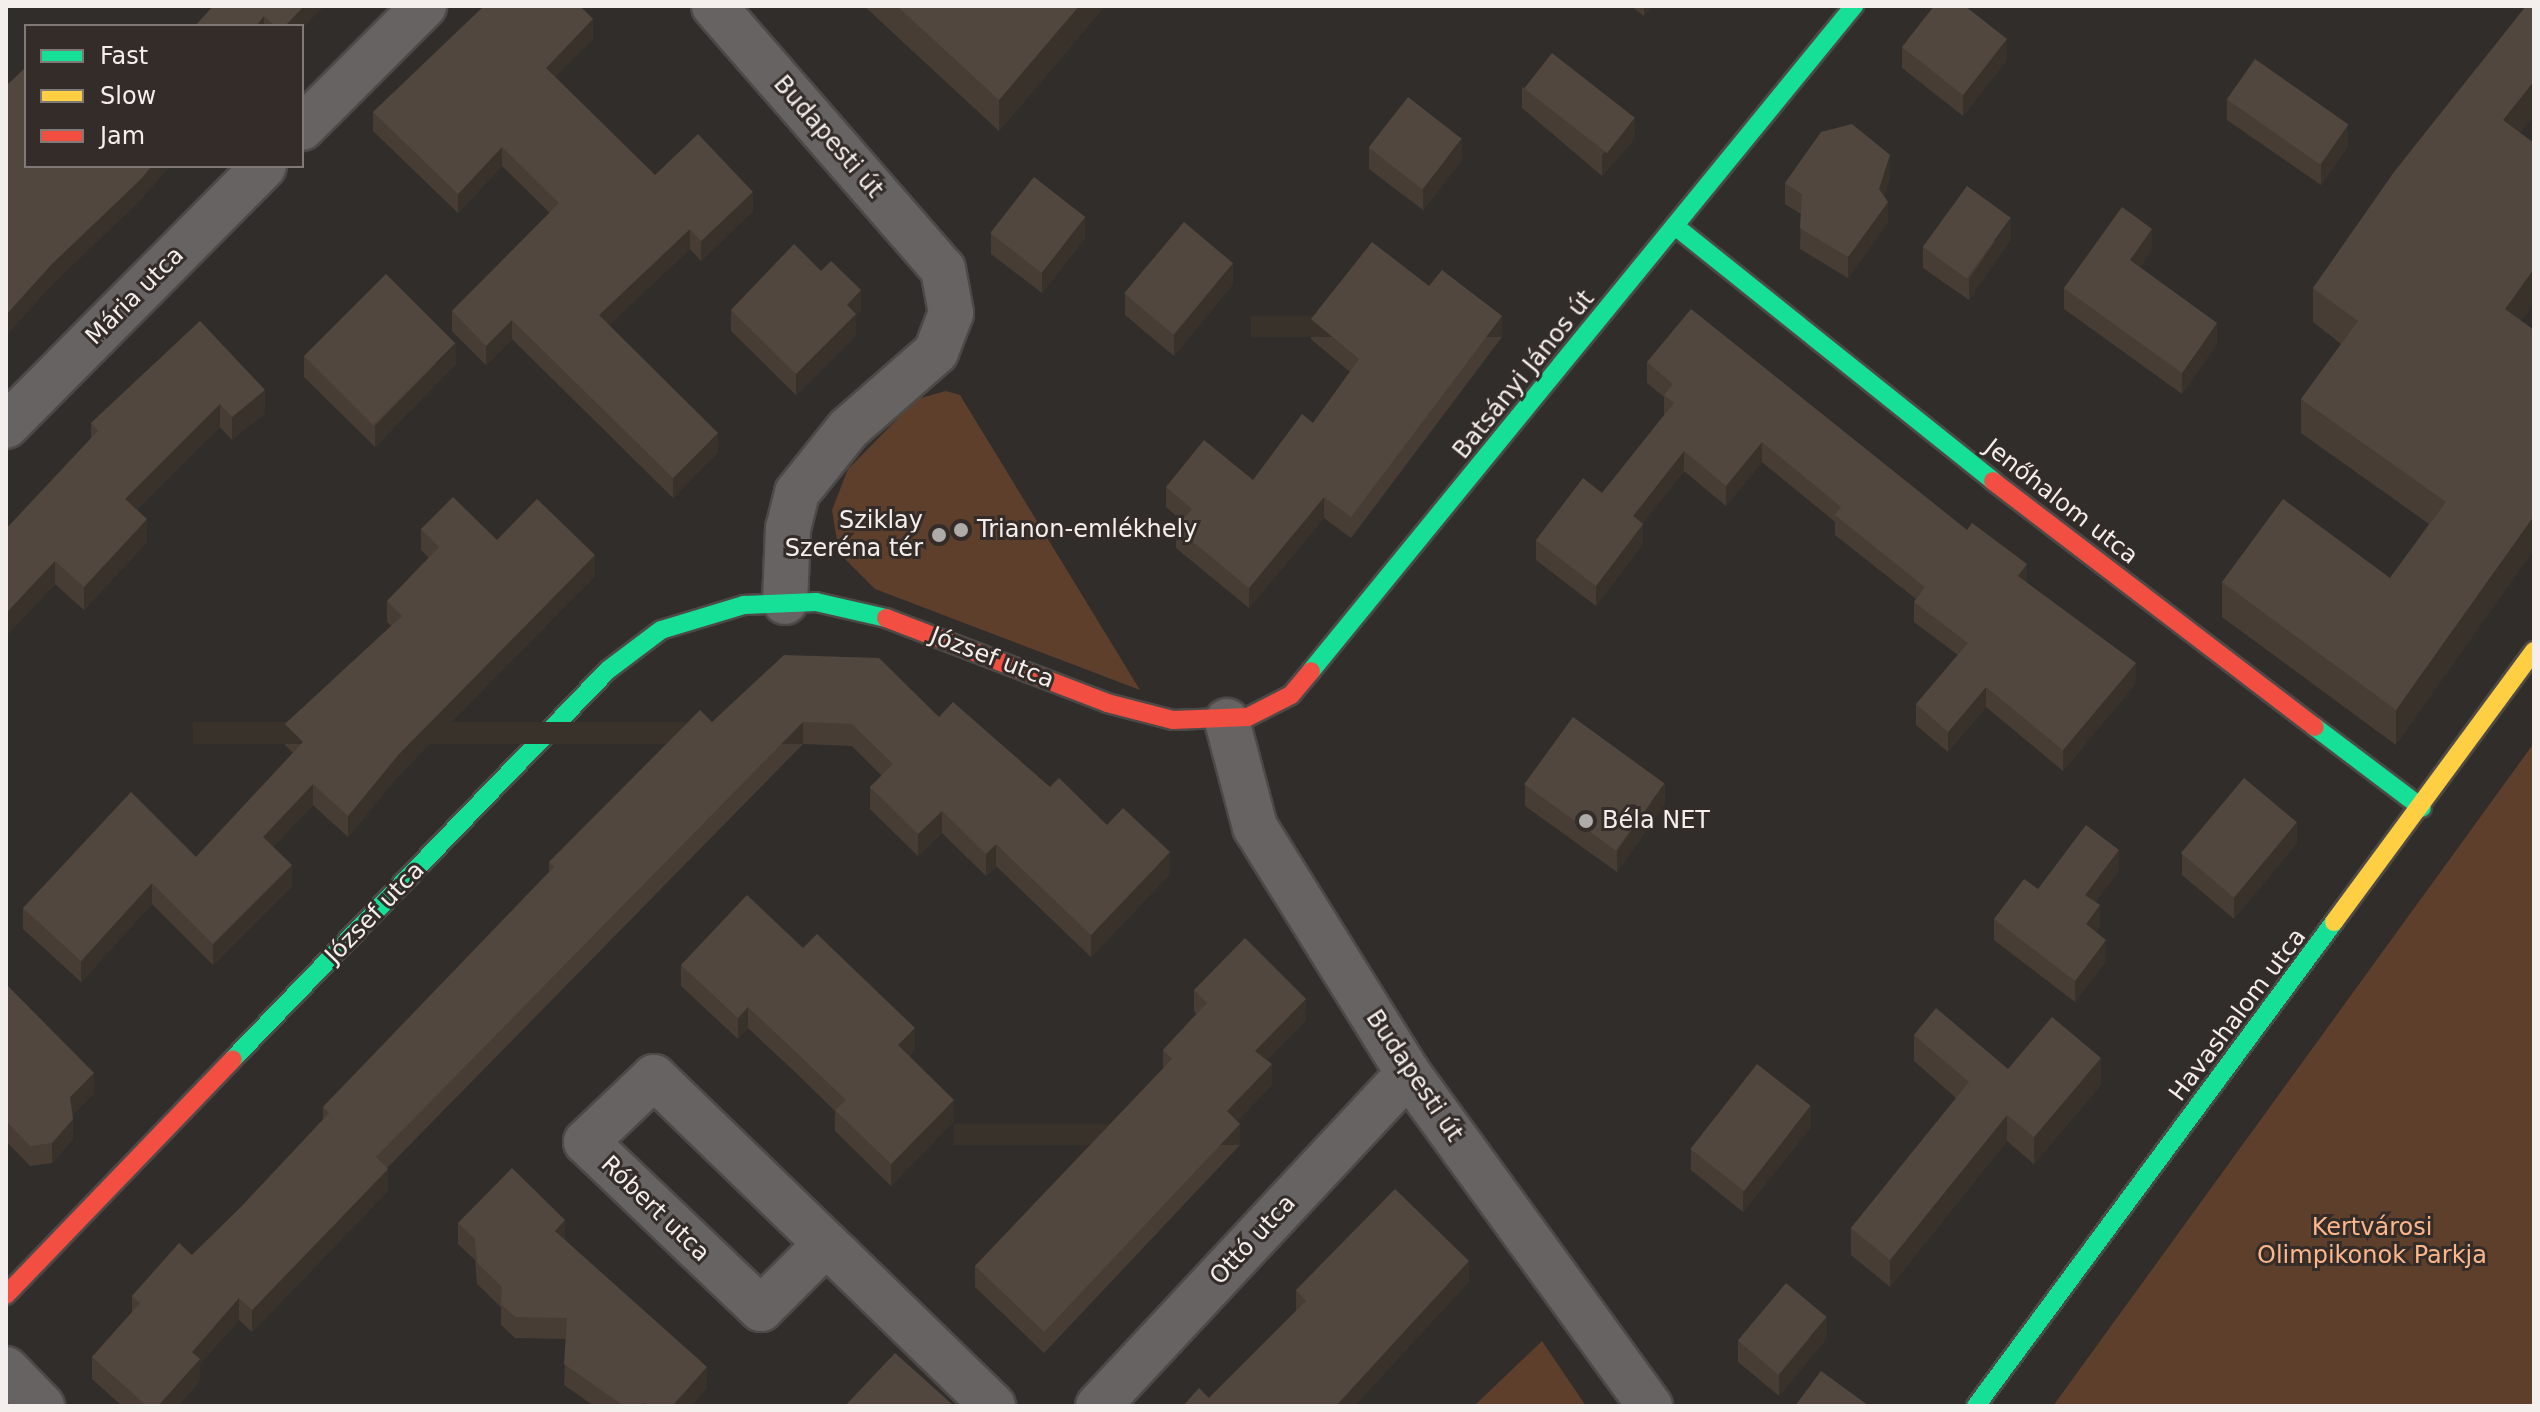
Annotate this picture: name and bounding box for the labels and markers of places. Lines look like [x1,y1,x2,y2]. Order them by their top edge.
place label: Sziklay Szeréna tér [785,507,923,563]
place label: Trianon-emlékhely [977,516,1197,544]
marker: Trianon-emlékhely [952,521,970,539]
marker: Sziklay Szeréna tér [930,526,948,544]
place label: Béla NET [1602,807,1710,835]
marker: Béla NET [1577,812,1595,830]

